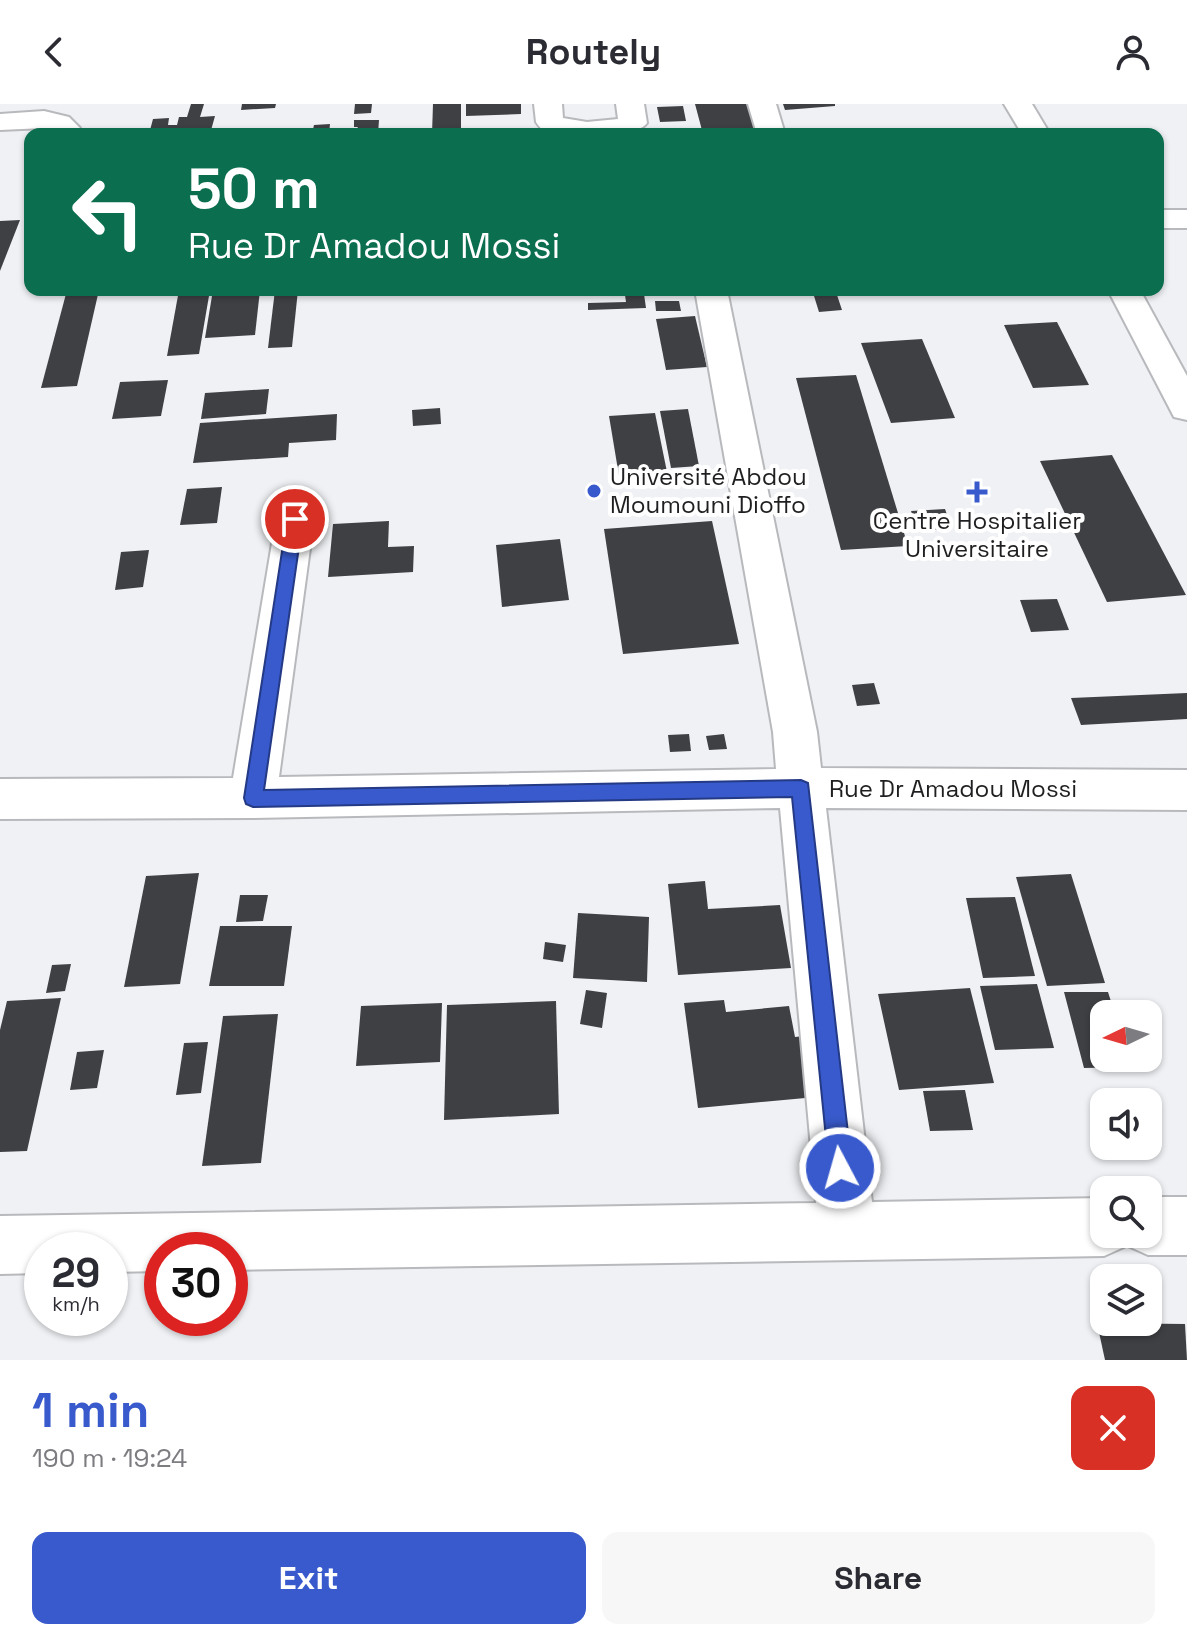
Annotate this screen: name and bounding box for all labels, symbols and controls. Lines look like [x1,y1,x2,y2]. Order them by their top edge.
text: Routely [526,29,661,75]
icon: back [32,30,76,74]
icon: person [1111,30,1155,74]
text: 50 m [188,153,320,224]
icon: left [56,160,160,264]
text: Rue Dr Amadou Mossi [188,223,560,269]
place label: Université Abdou Moumouni Dioffo [610,461,807,520]
marker: Centre Hospitalier Universitaire [966,481,988,503]
marker: Université Abdou Moumouni Dioffo [585,482,603,500]
pin [261,485,329,553]
icon: arrive [273,497,317,541]
place label: Centre Hospitalier Universitaire [873,505,1081,564]
street label: Rue Dr Amadou Mossi [829,773,1077,804]
north arrow [1090,1000,1162,1072]
map controls [1090,1000,1162,1336]
button: sound [1090,1088,1162,1160]
position arrow [798,1126,882,1210]
button: search [1090,1176,1162,1248]
speed limit sign: 30 [144,1232,248,1336]
text: 29 [52,1248,100,1299]
button: layers [1090,1264,1162,1336]
text: km/h [52,1291,100,1317]
text: 1 min [32,1380,149,1441]
button: close [1071,1386,1155,1470]
text: 190 m · 19:24 [32,1441,187,1475]
button: Exit [32,1532,586,1624]
button: Share [602,1532,1155,1624]

